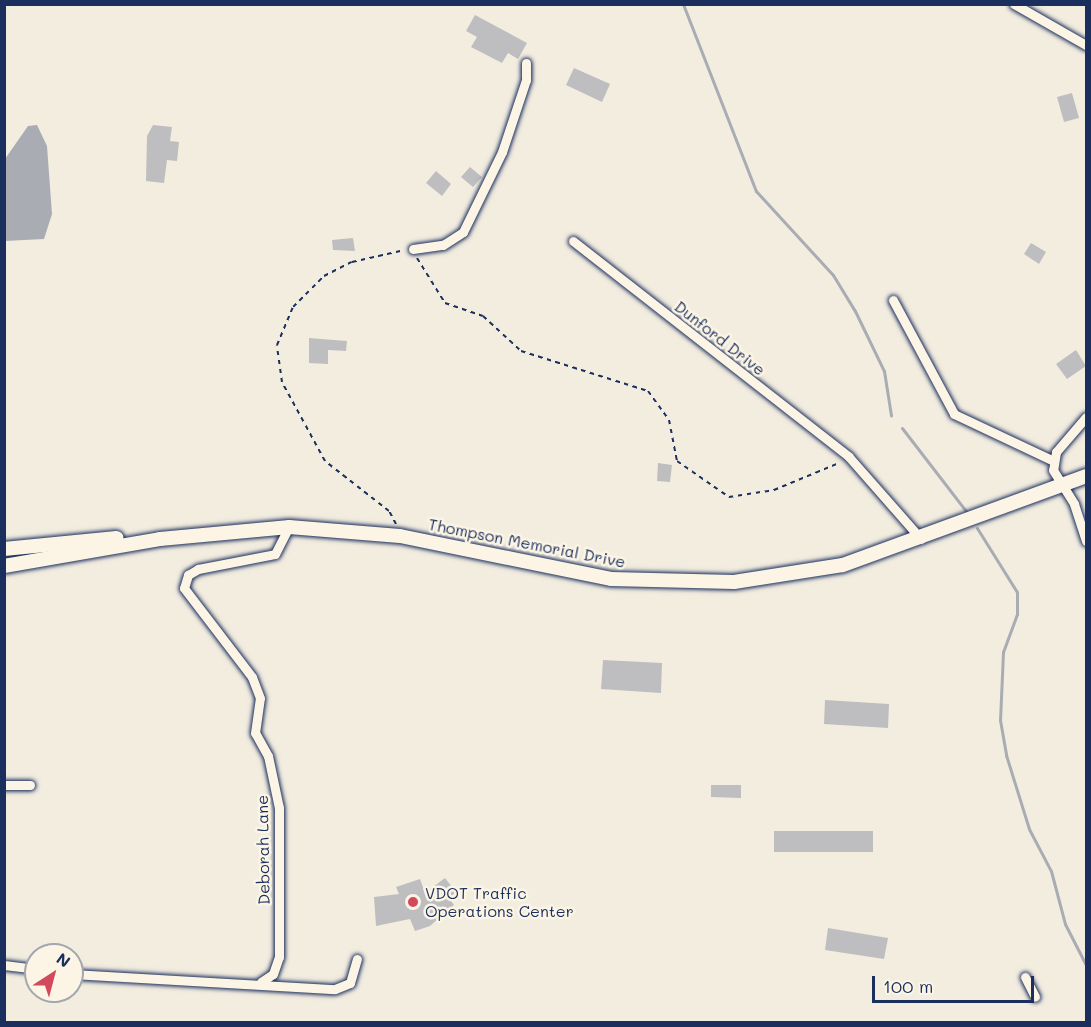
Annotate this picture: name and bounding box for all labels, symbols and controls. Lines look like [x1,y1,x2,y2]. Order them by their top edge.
street label: Dunford Drive [671,297,769,379]
street label: Thompson Memorial Drive [427,514,627,572]
street label: Deborah Lane [252,795,274,905]
place label: VDOT Traffic Operations Center [425,883,574,921]
marker: VDOT Traffic Operations Center [406,895,420,909]
north arrow [24,943,84,1003]
text: N [53,948,75,972]
scale bar [875,964,1037,1002]
text: 100 m [883,974,933,998]

